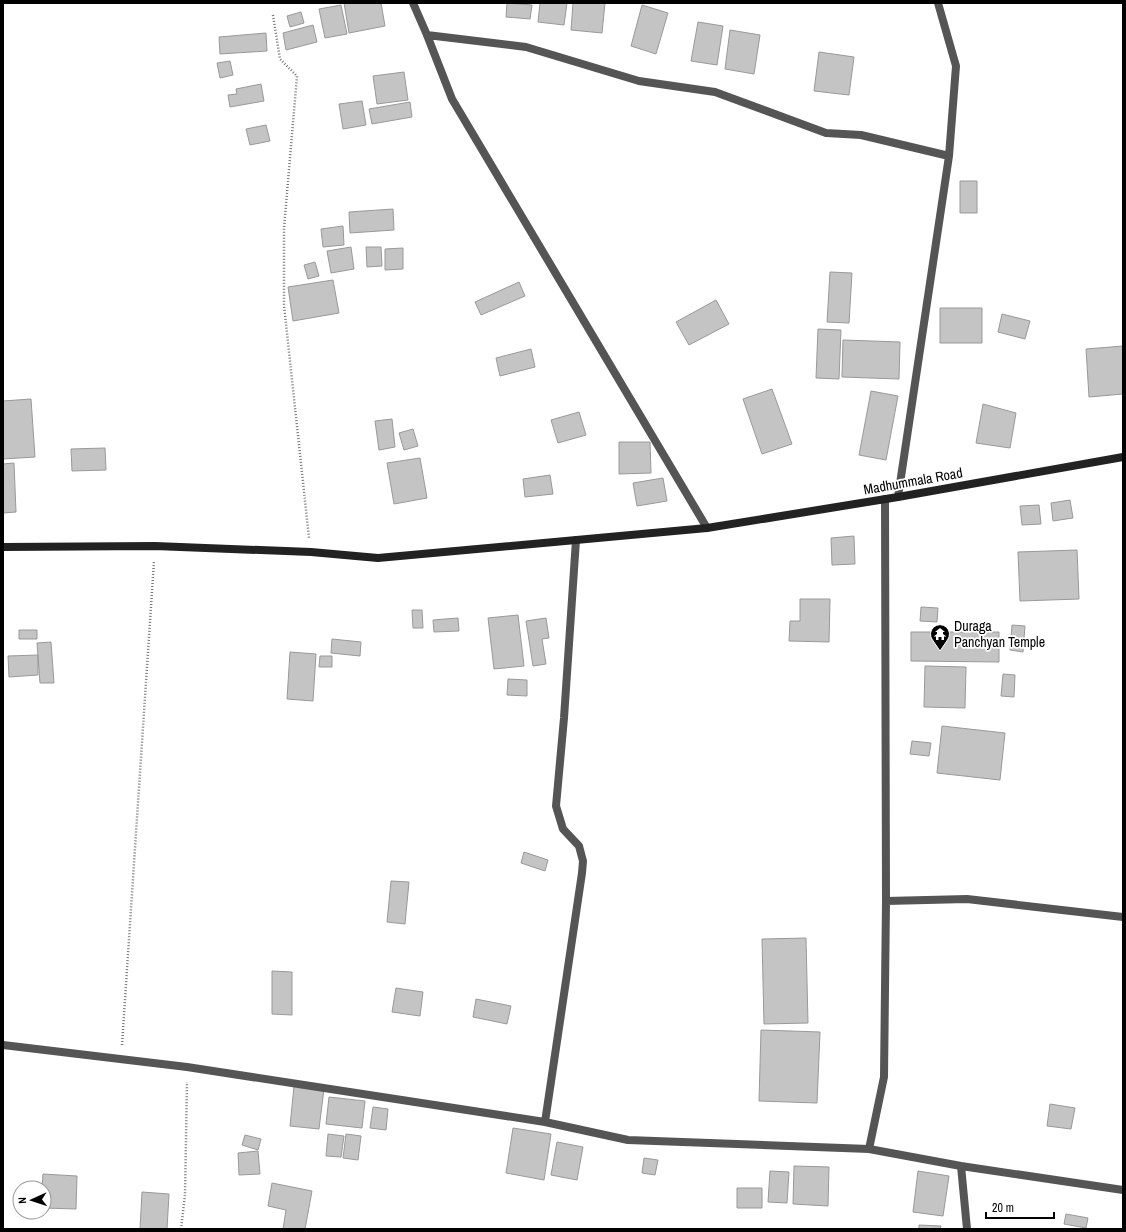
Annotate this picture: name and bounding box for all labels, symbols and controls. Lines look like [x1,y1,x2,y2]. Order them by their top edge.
street label: Madhummala Road [862,463,964,499]
place label: Duraga Panchyan Temple [954,617,1045,651]
temple icon: Duraga Panchyan Temple [929,623,951,651]
north arrow [12,1180,52,1220]
scale bar [986,1194,1054,1220]
text: N [15,1197,29,1204]
text: 20 m [992,1200,1014,1216]

